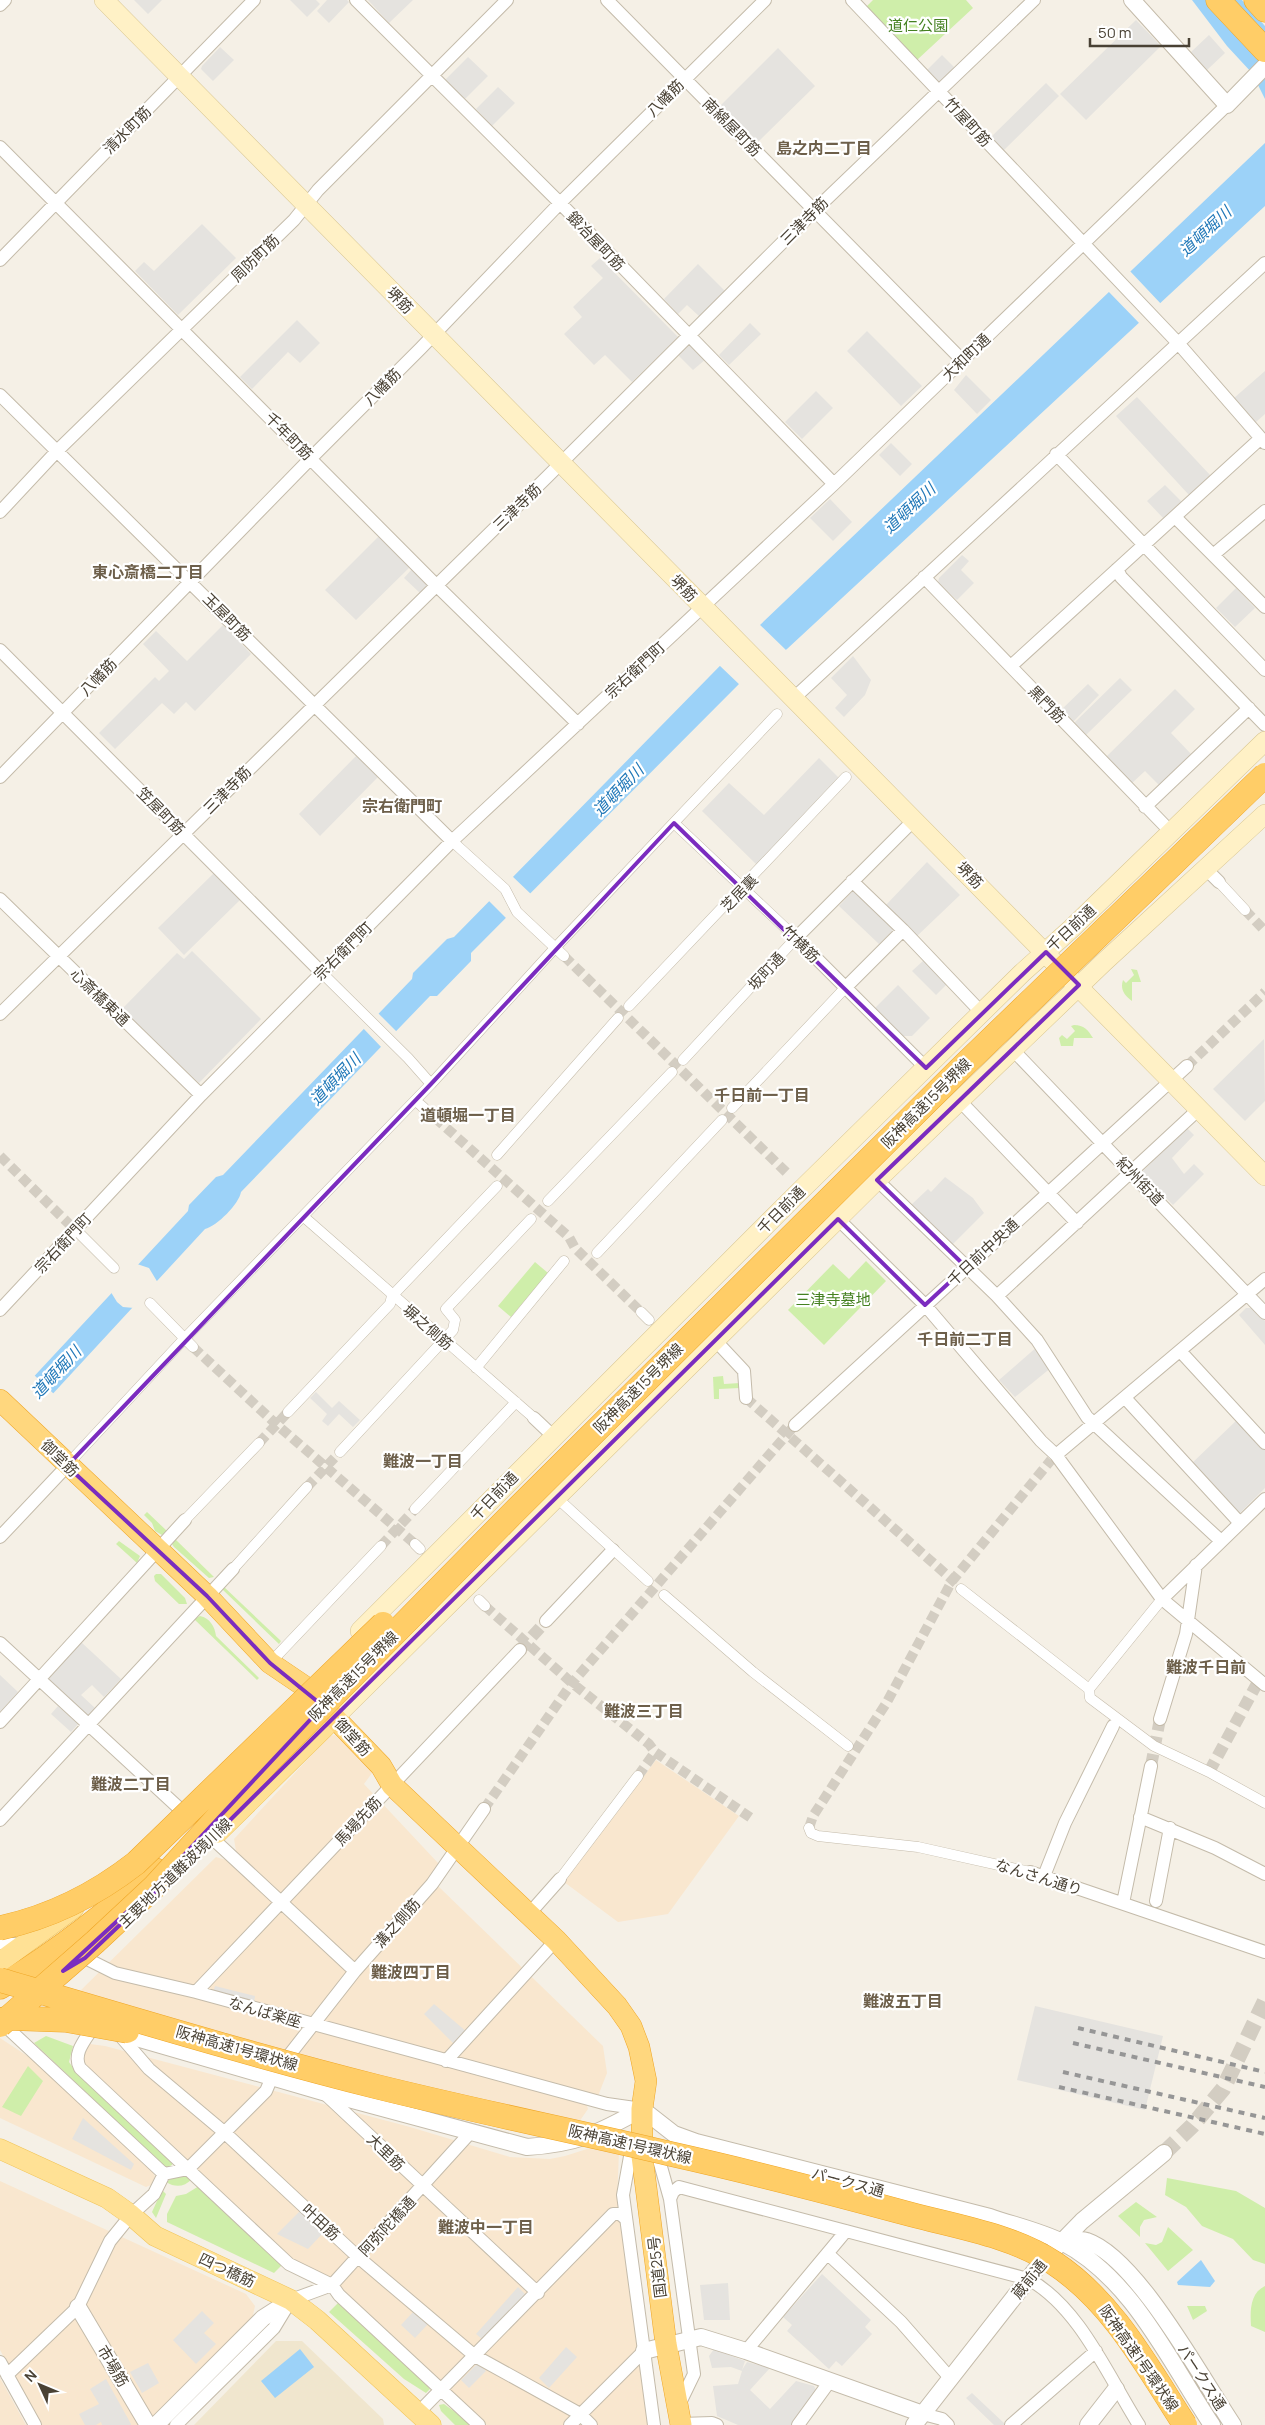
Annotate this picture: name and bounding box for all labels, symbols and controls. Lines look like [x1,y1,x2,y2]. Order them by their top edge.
park label: 道仁公園 [888,15,948,36]
scale bar [1090,15,1189,47]
text: 50 m [1098,22,1132,43]
street label: 八幡筋 [642,75,688,121]
street label: 南綿屋町筋 [698,93,766,161]
street label: 竹屋町筋 [940,93,996,151]
street label: 清水町筋 [98,101,156,159]
district label: 島之内二丁目 [776,137,872,159]
street label: 三津寺筋 [775,192,833,250]
water label: 道頓堀川 [1174,200,1237,261]
street label: 鍛冶屋町筋 [562,207,630,275]
street label: 周防町筋 [226,230,284,286]
street label: 堺筋 [382,282,418,318]
street label: 大和町通 [937,329,995,385]
street label: 八幡筋 [359,364,405,410]
street label: 千年町筋 [260,407,318,465]
water label: 道頓堀川 [878,477,941,538]
street label: 三津寺筋 [488,479,546,535]
district label: 東心斎橋二丁目 [92,561,204,583]
street label: 堺筋 [666,570,702,606]
street label: 玉屋町筋 [198,588,256,646]
street label: 宗右衛門町 [600,637,670,703]
street label: 八幡筋 [75,654,121,700]
street label: 黒門筋 [1024,681,1070,727]
water label: 道頓堀川 [588,758,650,821]
street label: 三津寺筋 [198,761,256,819]
street label: 笠屋町筋 [132,782,190,840]
district label: 宗右衛門町 [362,795,442,817]
street label: 堺筋 [952,857,988,893]
street label: 芝居裏 [716,870,762,916]
street label: 千日前通 [1042,900,1100,956]
street label: 宗右衛門町 [309,917,377,985]
street label: 竹横筋 [778,921,824,967]
street label: 坂町通 [743,947,789,995]
street label: 心斎橋東通 [66,963,134,1031]
water label: 道頓堀川 [305,1047,367,1110]
street label: 阪神高速15号堺線 [876,1053,976,1153]
district label: 千日前一丁目 [714,1084,810,1106]
district label: 道頓堀一丁目 [420,1104,516,1126]
street label: 紀州街道 [1112,1152,1168,1210]
street label: 千日前通 [752,1181,810,1239]
street label: 宗右衛門町 [30,1208,96,1278]
street label: 千日前中央通 [943,1214,1023,1290]
park label: 三津寺墓地 [795,1289,871,1310]
street label: 塀之側筋 [398,1299,458,1355]
district label: 千日前二丁目 [917,1328,1013,1350]
street label: 阪神高速15号堺線 [588,1338,688,1438]
water label: 道頓堀川 [26,1340,87,1403]
street label: 御堂筋 [37,1435,83,1481]
district label: 難波一丁目 [383,1450,463,1472]
street label: 千日前通 [466,1467,522,1525]
street label: 阪神高速15号堺線 [303,1626,403,1726]
district label: 難波千日前 [1166,1656,1246,1678]
district label: 難波三丁目 [604,1700,684,1722]
street label: 御堂筋 [330,1713,376,1761]
district label: 難波二丁目 [91,1773,171,1795]
street label: 馬場先筋 [330,1792,386,1850]
street label: 主要地方道難波境川線 [114,1813,236,1933]
street label: なんさん通り [993,1854,1085,1900]
street label: 溝之側筋 [369,1894,425,1952]
district label: 難波四丁目 [371,1961,451,1983]
district label: 難波五丁目 [863,1990,943,2012]
street label: なんば楽座 [226,1992,304,2032]
street label: 阪神高速1号環状線 [174,2021,300,2075]
street label: 阪神高速1号環状線 [566,2120,694,2168]
street label: 大里筋 [363,2129,409,2175]
street label: パークス通 [809,2162,887,2202]
street label: 阿弥陀橋通 [354,2191,420,2261]
street label: 叶田筋 [297,2199,345,2245]
district label: 難波中一丁目 [438,2216,534,2238]
street label: 国道25号 [643,2235,671,2299]
street label: 四つ橋筋 [195,2248,259,2292]
street label: 蔵前通 [1007,2255,1051,2303]
street label: 阪神高速1号環状線 [1094,2300,1184,2416]
street label: パークス通 [1173,2340,1231,2414]
street label: 市場筋 [92,2341,134,2391]
north arrow [15,2360,65,2410]
text: N [20,2365,41,2386]

